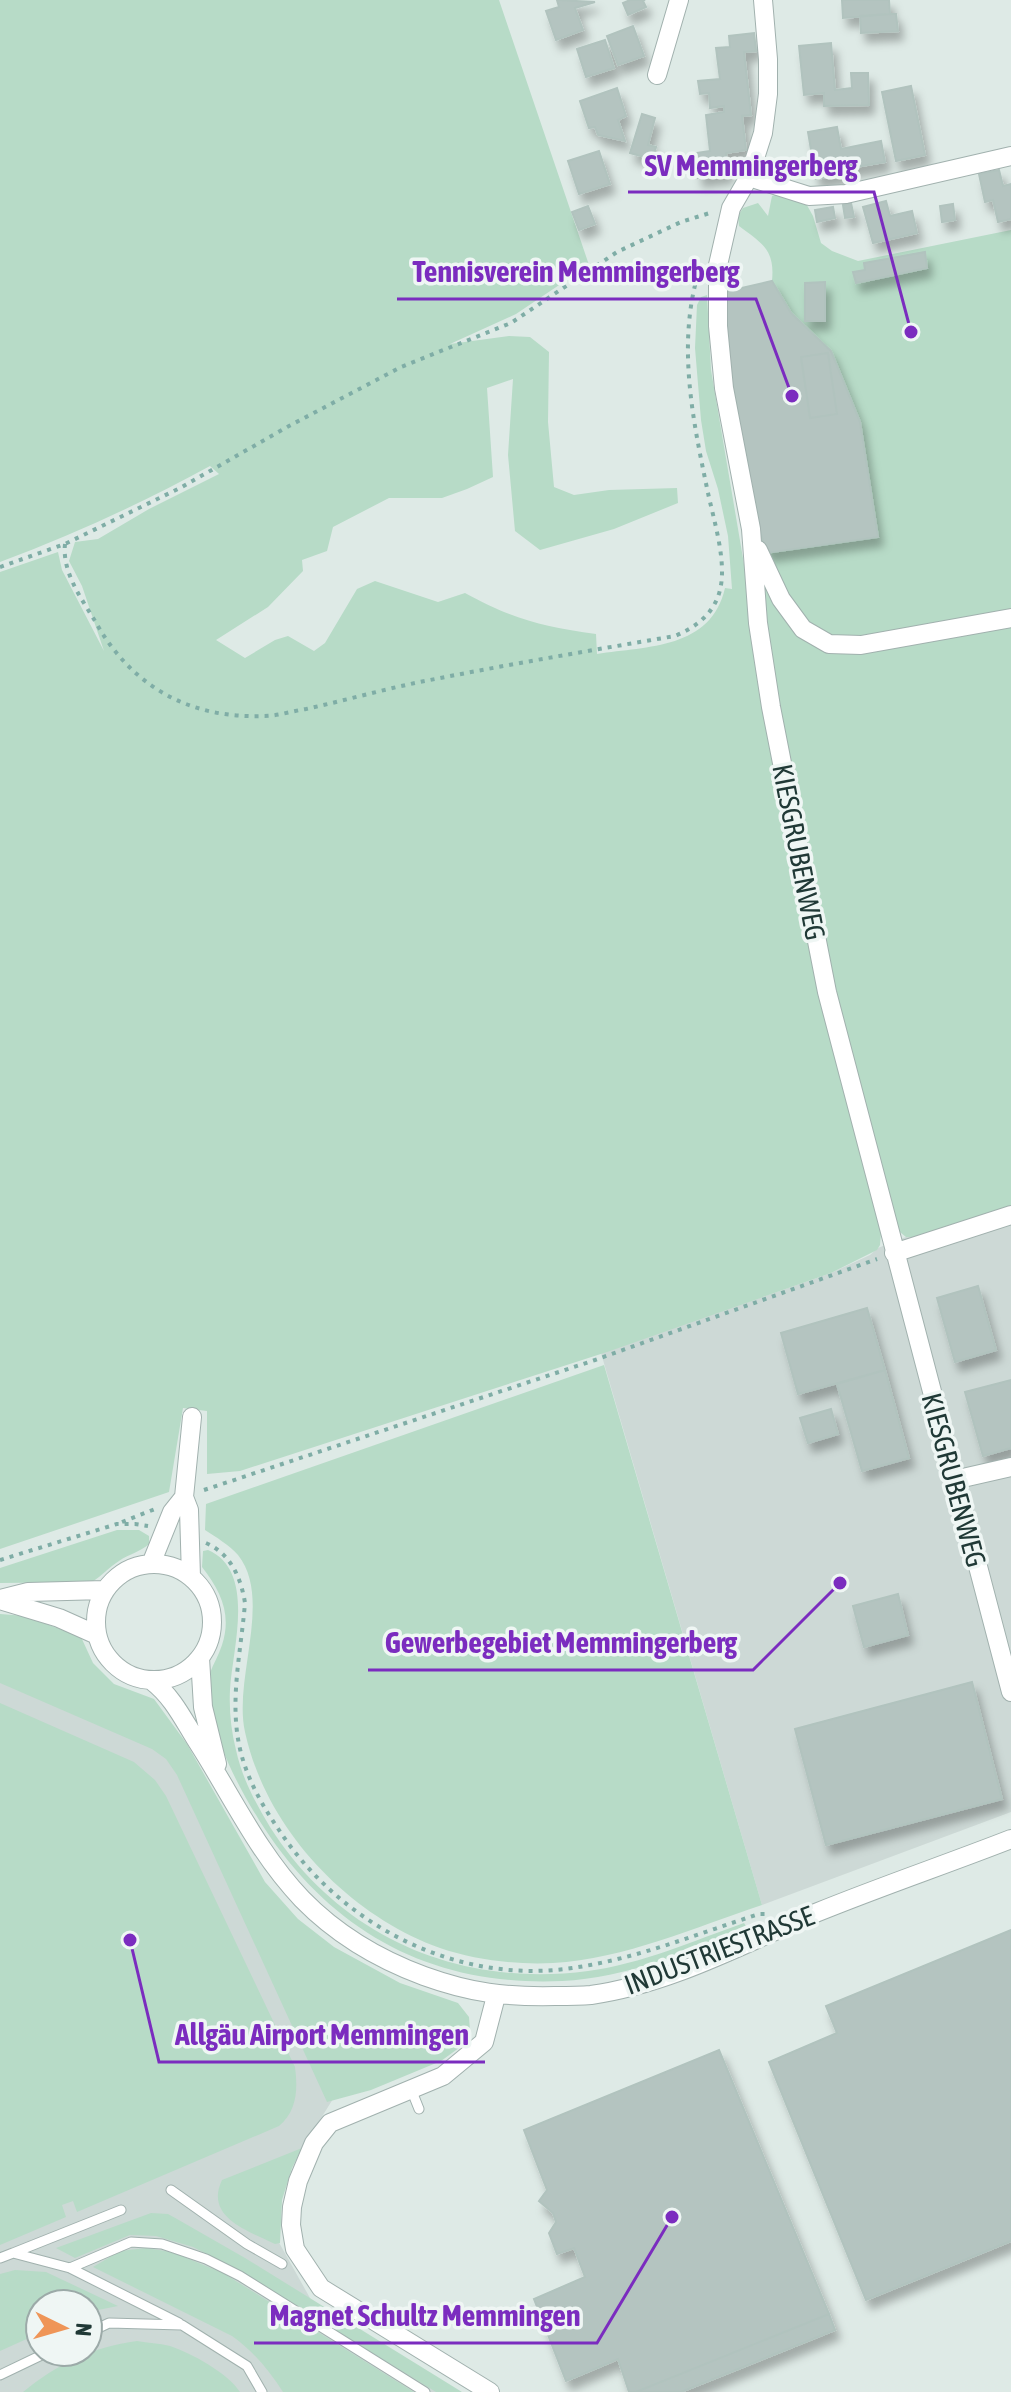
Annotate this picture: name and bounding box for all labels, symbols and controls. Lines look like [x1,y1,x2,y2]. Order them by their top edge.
callout: SV Memmingerberg [628,138,874,192]
text: SV Memmingerberg [644,148,858,182]
callout: Tennisverein Memmingerberg [397,245,756,299]
text: Tennisverein Memmingerberg [412,254,740,288]
street label: KIESGRUBENWEG [766,761,832,943]
street label: KIESGRUBENWEG [915,1390,993,1570]
callout: Gewerbegebiet Memmingerberg [368,1616,753,1670]
text: Gewerbegebiet Memmingerberg [385,1625,737,1659]
street label: INDUSTRIESTRASSE [620,1899,818,2001]
callout: Allgäu Airport Memmingen [159,2008,485,2062]
text: Allgäu Airport Memmingen [174,2017,469,2051]
north arrow [24,2288,104,2368]
callout: Magnet Schultz Memmingen [254,2289,597,2343]
text: Magnet Schultz Memmingen [270,2298,580,2332]
text: N [70,2322,97,2337]

